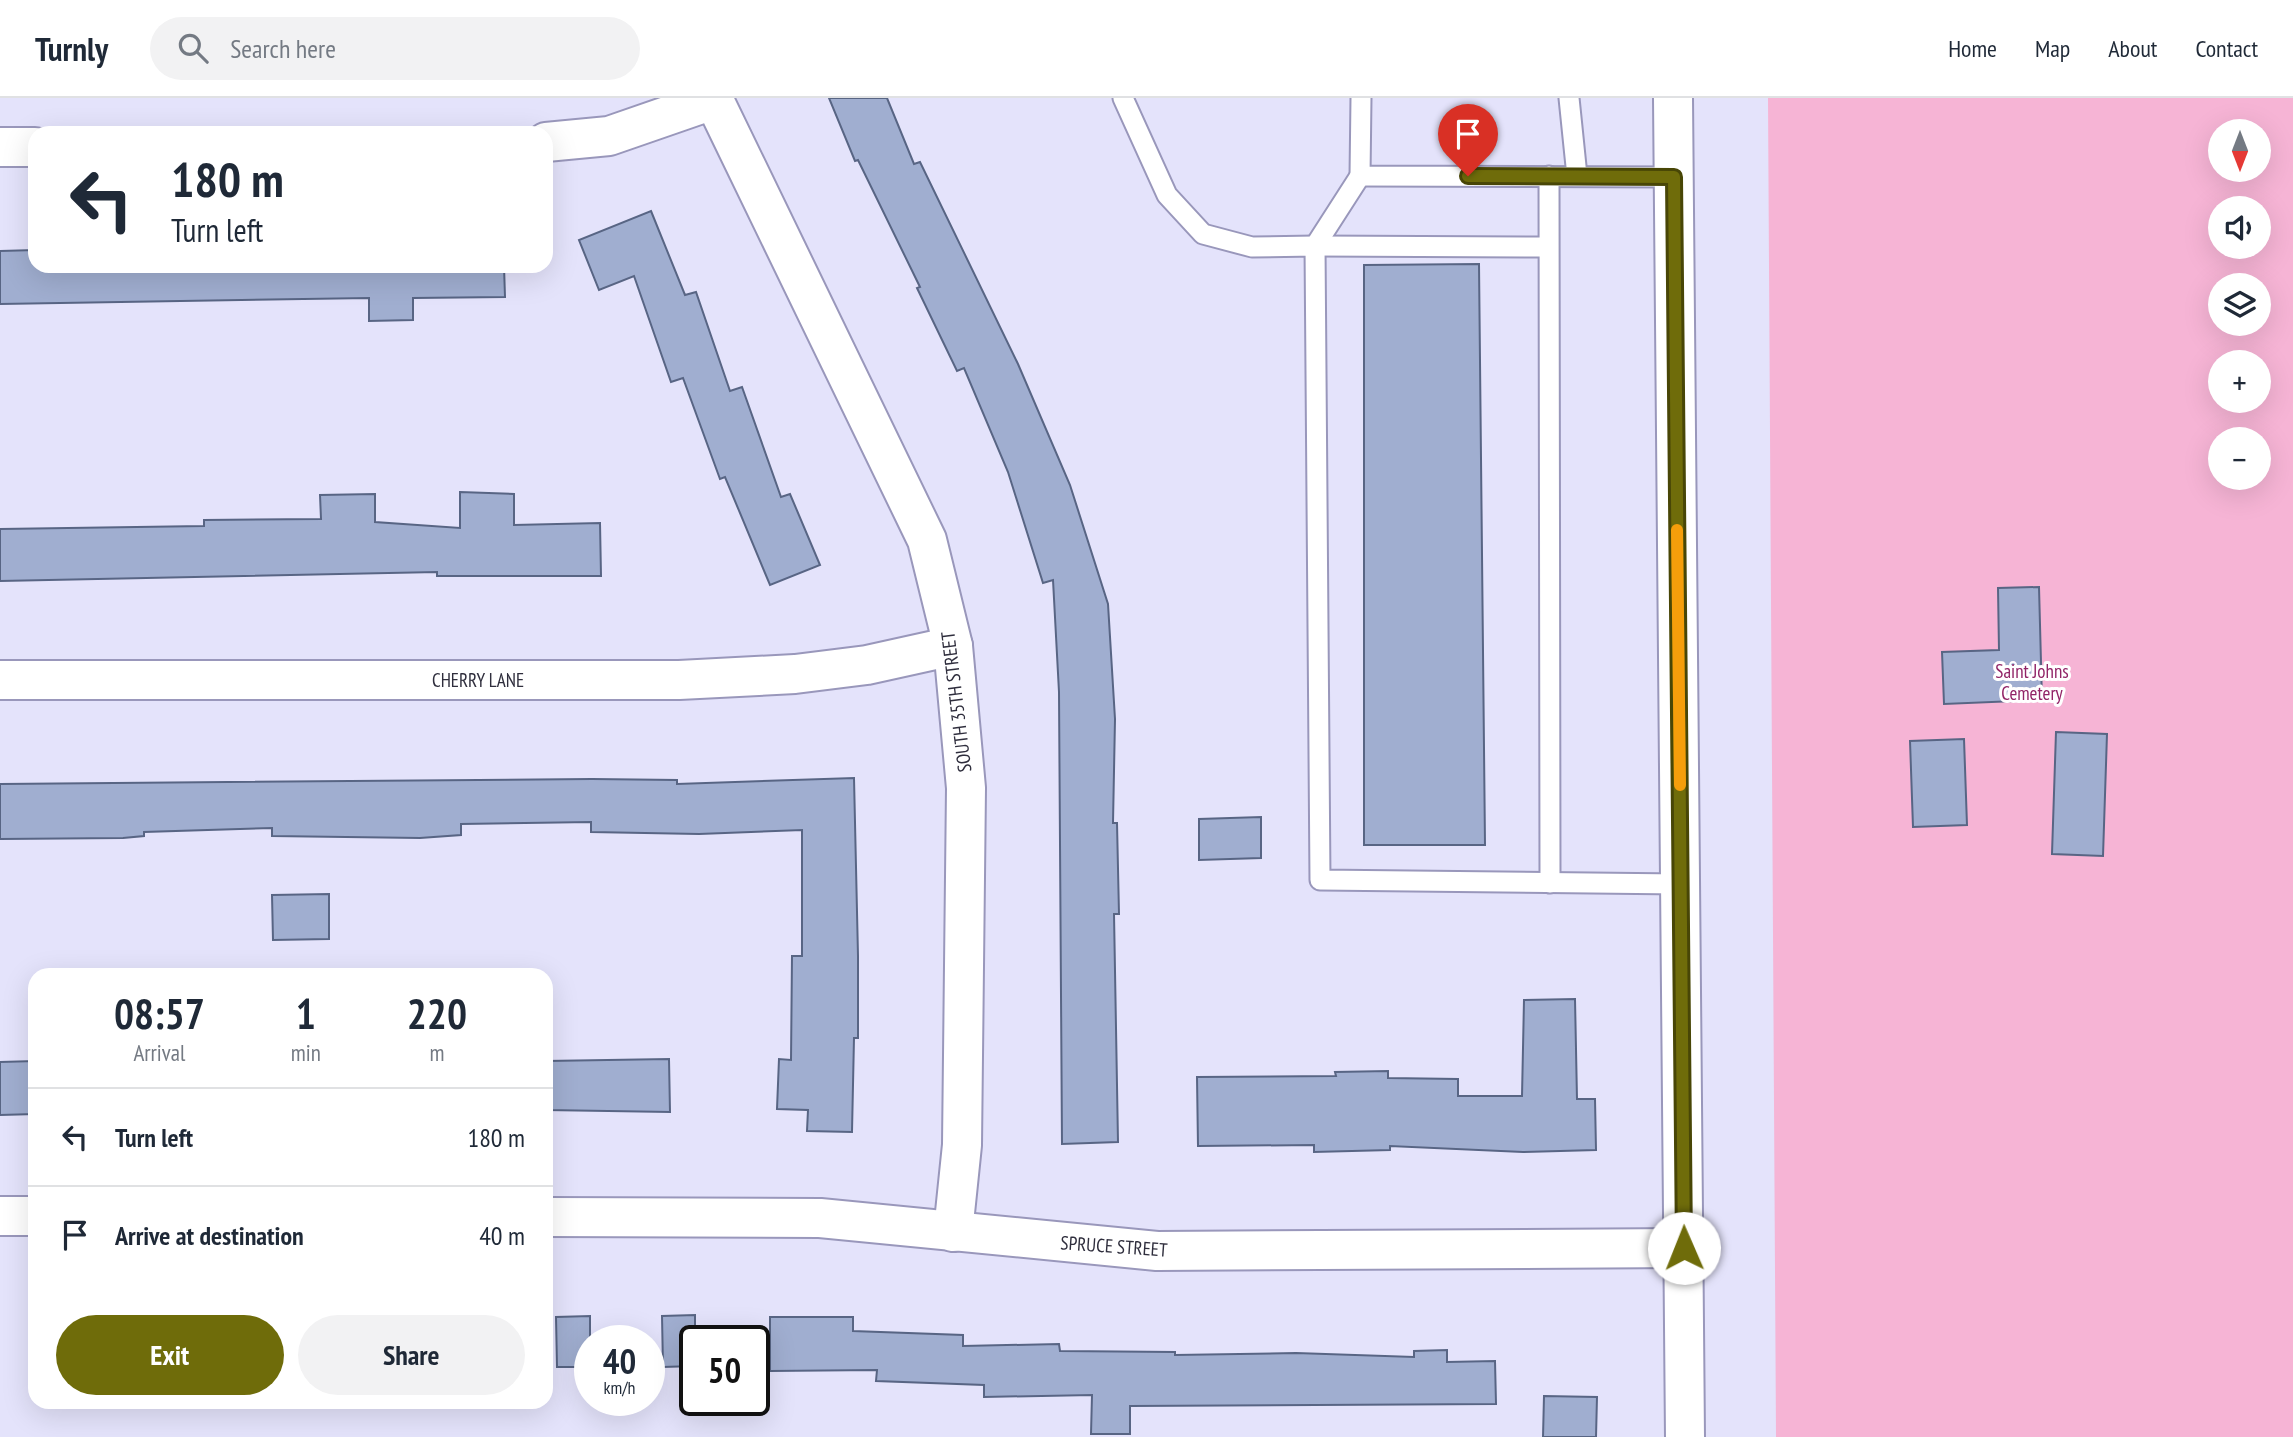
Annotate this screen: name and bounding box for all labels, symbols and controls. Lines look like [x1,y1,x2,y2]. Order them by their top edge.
search box [150,17,640,80]
text: Turnly [35,27,108,70]
icon: search [174,29,212,67]
text: Search here [230,32,336,65]
text: Home [1948,33,1997,64]
text: Map [2035,33,2070,64]
text: About [2108,33,2157,64]
text: Contact [2195,33,2258,64]
pin [1438,104,1498,176]
icon: arrive [1449,115,1487,153]
north arrow [2208,119,2272,182]
map controls [2208,119,2271,490]
text: 180 m [171,147,284,211]
icon: left [56,154,147,245]
button: sound [2208,196,2271,259]
text: Turn left [171,209,263,251]
button: layers [2208,273,2271,336]
button: + [2208,350,2271,413]
button: − [2208,427,2271,490]
street label: SOUTH 35TH STREET [935,630,977,774]
park label: Saint Johns Cemetery [1995,659,2069,705]
street label: CHERRY LANE [432,668,524,692]
text: 08:57 [114,986,205,1041]
text: 1 [296,986,316,1041]
text: 220 [407,986,467,1041]
text: Arrival [133,1038,185,1067]
text: min [291,1038,321,1067]
text: m [429,1038,444,1067]
icon: left [56,1118,94,1156]
text: Turn left [115,1121,193,1154]
text: 180 m [467,1121,525,1154]
position arrow [1647,1211,1721,1285]
icon: arrive [56,1216,94,1254]
text: Arrive at destination [115,1219,304,1252]
text: 40 m [479,1219,525,1252]
street label: SPRUCE STREET [1060,1230,1169,1262]
button: Exit [56,1315,284,1395]
button: Share [298,1315,525,1395]
speed limit sign: 50 [679,1325,770,1416]
text: 40 [603,1338,636,1384]
text: km/h [604,1376,635,1399]

